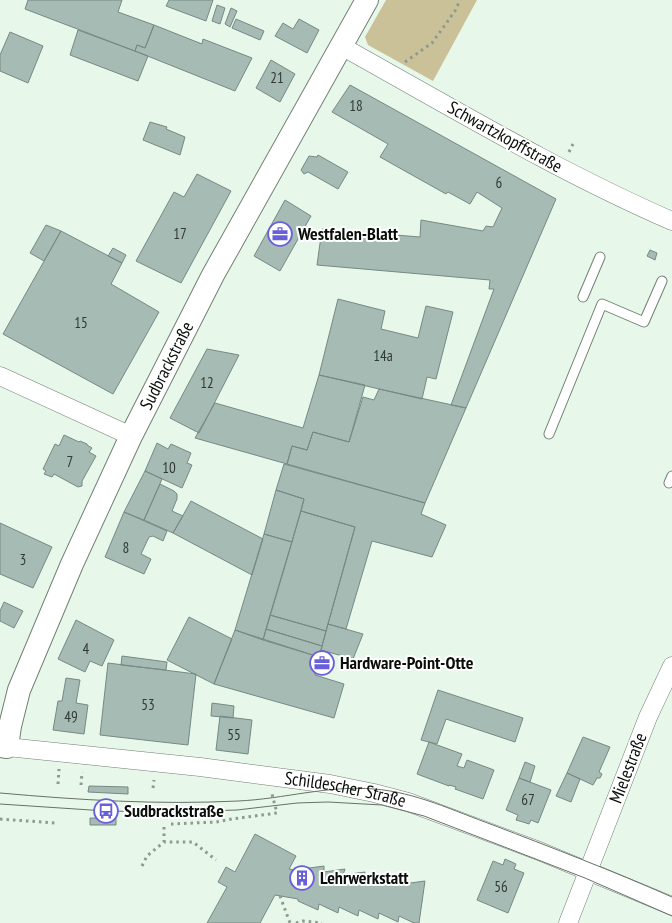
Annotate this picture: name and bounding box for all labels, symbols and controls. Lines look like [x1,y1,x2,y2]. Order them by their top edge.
house number: 21 [270,68,284,87]
house number: 18 [349,96,363,115]
street label: Schwartzkopffstraße [444,96,567,178]
house number: 6 [496,173,503,192]
office icon: Westfalen-Blatt [267,221,293,247]
place label: Westfalen-Blatt [297,222,399,245]
house number: 17 [173,224,187,243]
house number: 15 [74,313,88,332]
street label: Sudbrackstraße [134,317,198,413]
house number: 14a [373,346,393,365]
house number: 12 [200,373,214,392]
house number: 7 [67,452,73,471]
house number: 10 [162,458,176,477]
house number: 8 [123,538,129,557]
house number: 3 [20,550,26,569]
house number: 4 [83,639,90,658]
office icon: Hardware-Point-Otte [309,650,335,676]
place label: Hardware-Point-Otte [340,651,474,674]
house number: 53 [141,695,155,714]
house number: 49 [64,707,78,726]
house number: 55 [227,725,241,744]
street label: Mielestraße [604,729,651,806]
street label: Schildescher Straße [283,766,408,812]
house number: 67 [521,790,535,809]
bus stop icon: Sudbrackstraße [93,798,119,824]
place label: Sudbrackstraße [124,799,224,822]
building icon: Lehrwerkstatt [289,865,315,891]
place label: Lehrwerkstatt [320,866,409,889]
house number: 56 [494,877,508,896]

